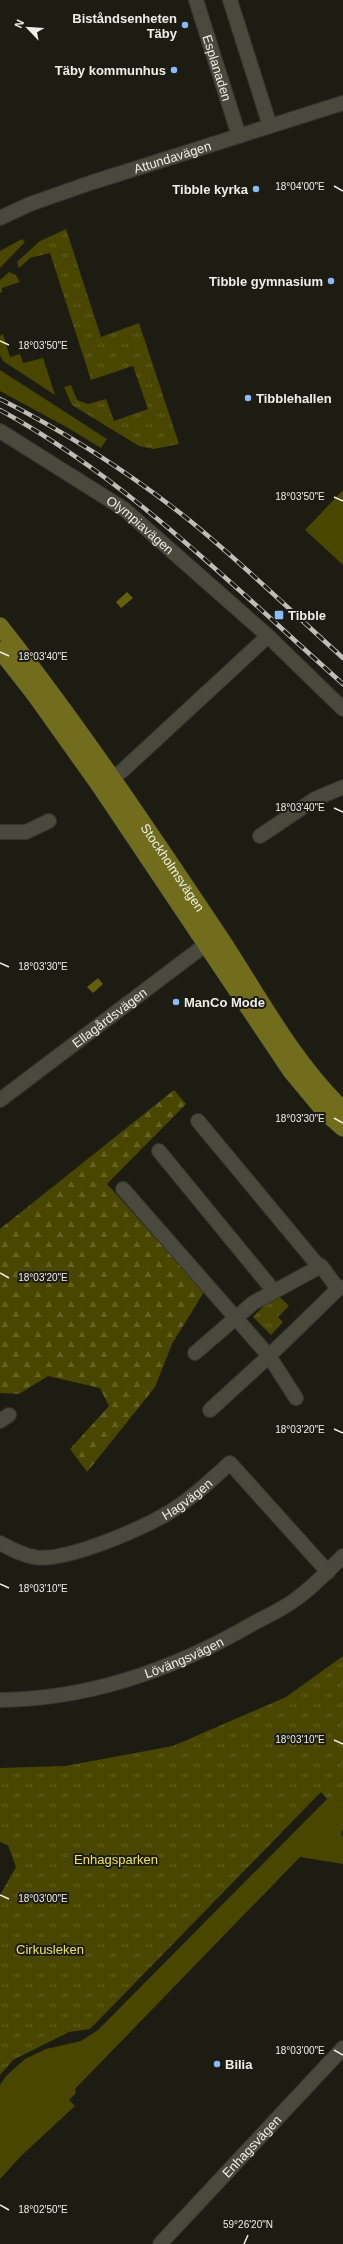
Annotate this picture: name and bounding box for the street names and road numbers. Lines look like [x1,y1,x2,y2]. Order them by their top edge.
street label: Esplanaden [199,33,234,103]
street label: Attundavägen [132,138,213,177]
street label: Olympiavägen [104,493,177,557]
street label: Stockholmsvägen [138,821,207,914]
street label: Ellagårdsvägen [69,985,150,1051]
street label: Hagvägen [159,1476,215,1523]
street label: Lövängsvägen [142,1634,226,1681]
street label: Enhagsvägen [219,2112,284,2181]

